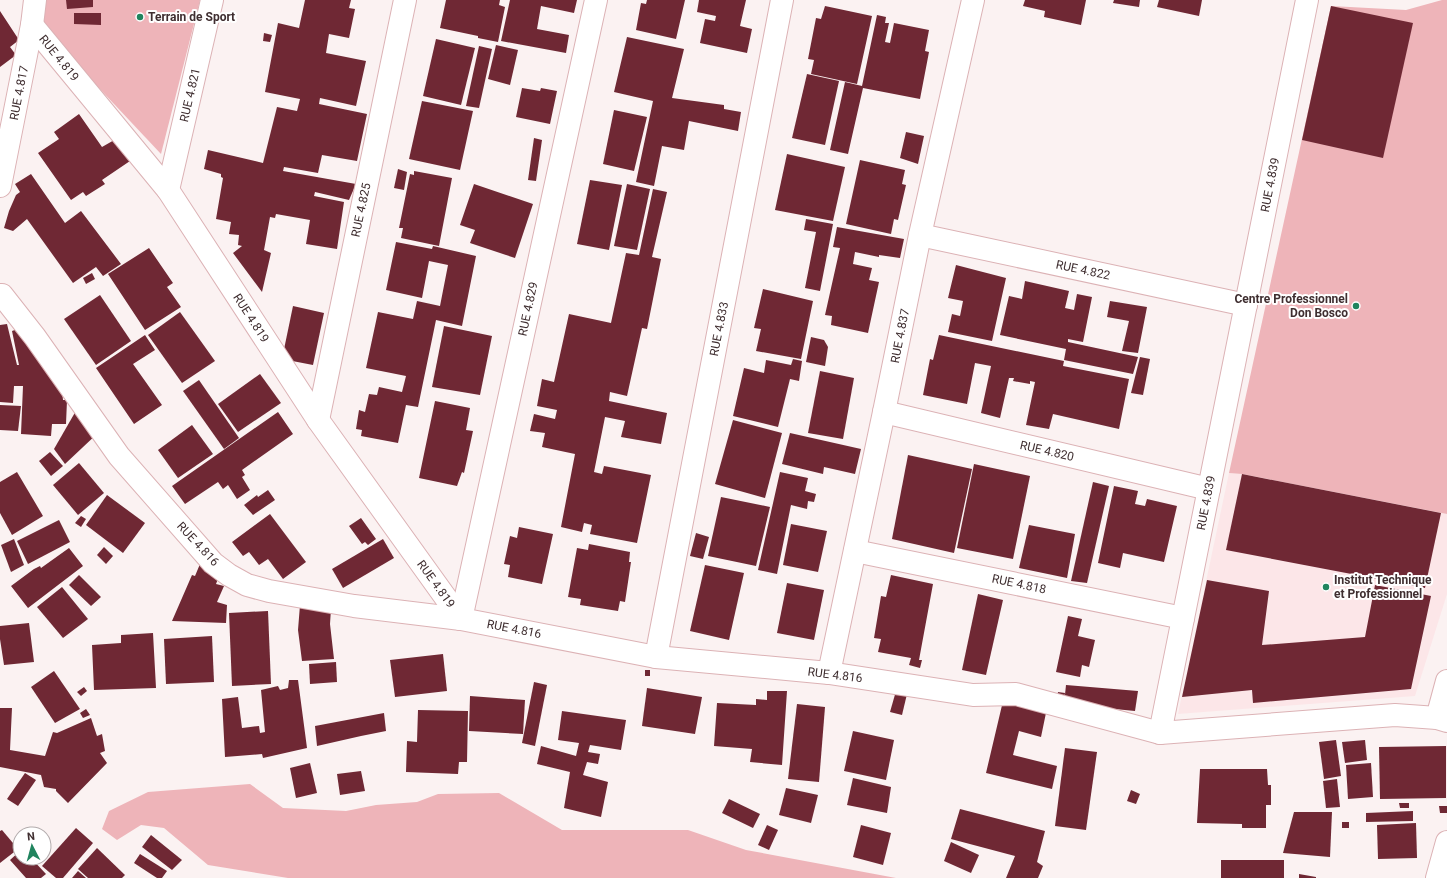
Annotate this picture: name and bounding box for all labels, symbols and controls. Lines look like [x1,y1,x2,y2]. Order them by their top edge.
place label: Terrain de Sport [148,10,235,24]
marker: Terrain de Sport [135,12,145,22]
street label: RUE 4.819 [36,32,82,84]
street label: RUE 4.817 [7,64,31,121]
street label: RUE 4.821 [177,67,203,123]
street label: RUE 4.839 [1258,157,1282,213]
street label: RUE 4.825 [348,181,374,238]
street label: RUE 4.822 [1055,257,1112,283]
street label: RUE 4.829 [515,281,541,337]
street label: RUE 4.819 [230,291,272,345]
place label: Centre Professionnel Don Bosco [1234,292,1348,320]
street label: RUE 4.833 [707,301,731,357]
marker: Centre Professionnel Don Bosco [1351,301,1361,311]
street label: RUE 4.837 [888,307,912,364]
street label: RUE 4.820 [1019,438,1076,464]
street label: RUE 4.839 [1194,475,1218,531]
street label: RUE 4.816 [174,519,222,569]
street label: RUE 4.819 [414,558,458,610]
street label: RUE 4.818 [991,571,1048,597]
place label: Institut Technique et Professionnel [1334,573,1432,601]
marker: Institut Technique et Professionnel [1321,582,1331,592]
street label: RUE 4.816 [486,617,543,641]
street label: RUE 4.816 [807,665,863,685]
north arrow [12,826,52,866]
text: N [26,830,36,843]

